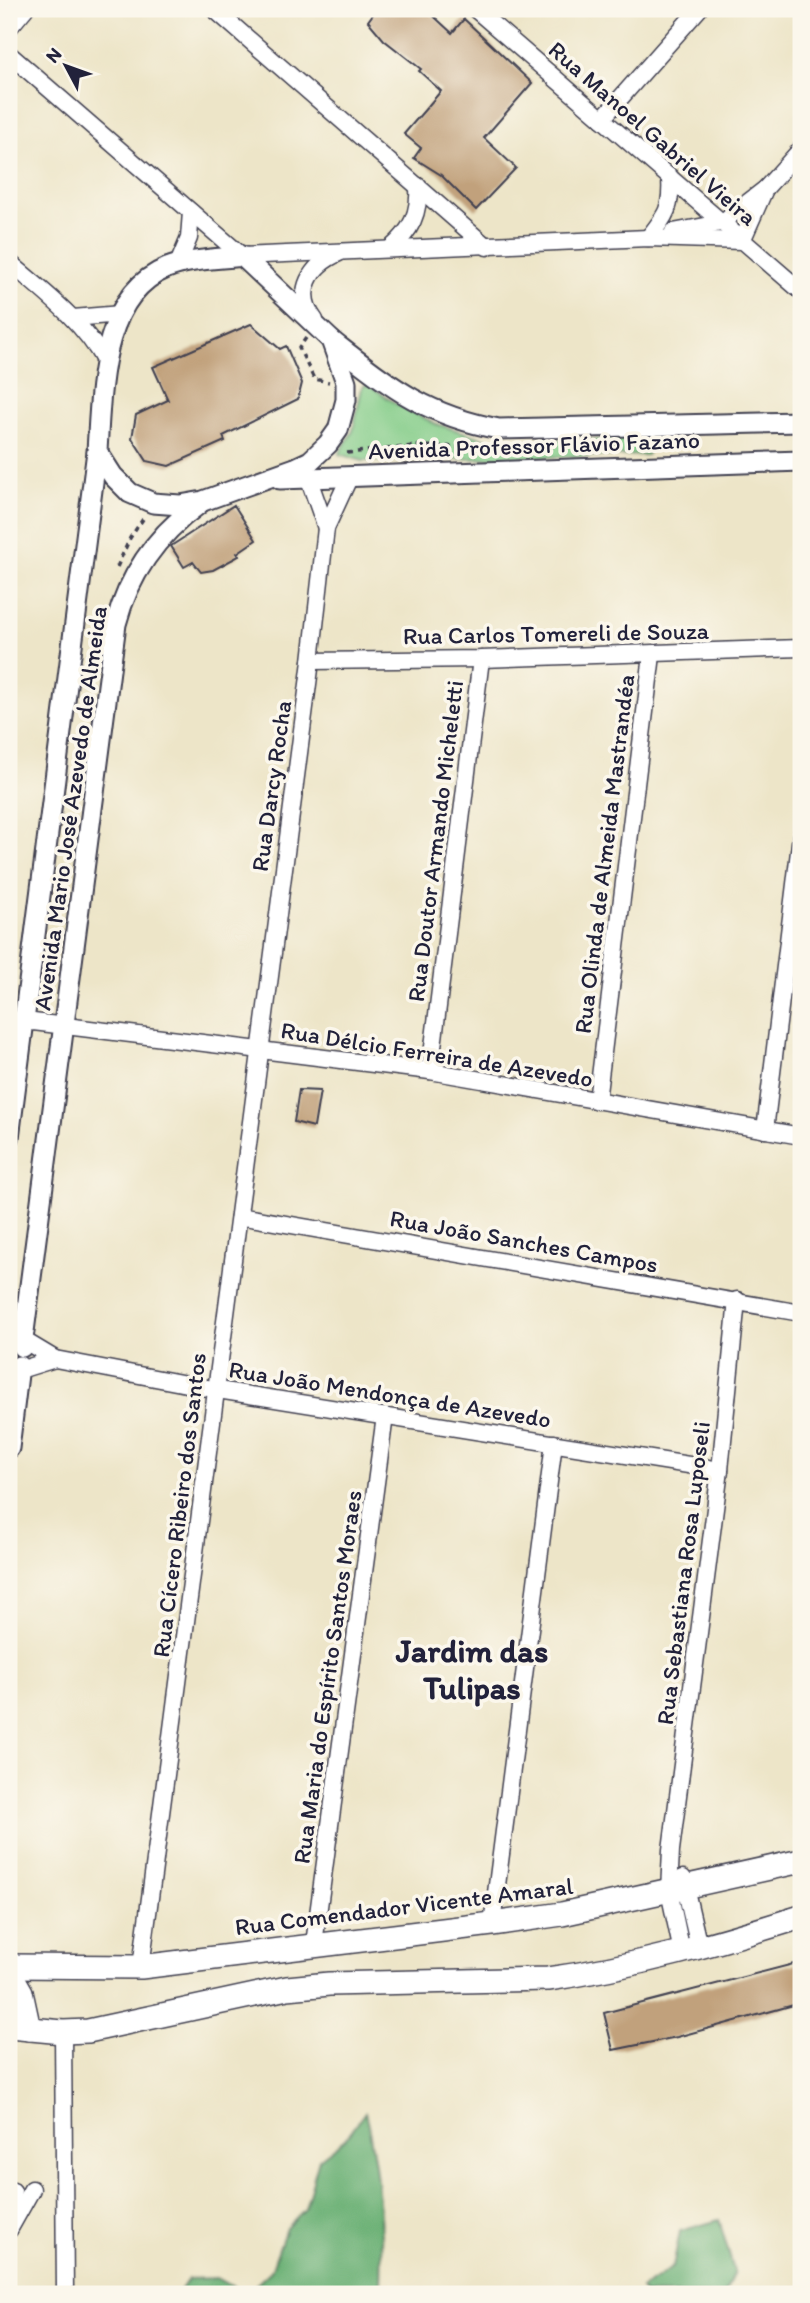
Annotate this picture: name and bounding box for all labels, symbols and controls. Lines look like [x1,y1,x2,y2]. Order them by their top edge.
north arrow [32,32,102,102]
street label: Rua Manoel Gabriel Vieira [543,35,764,232]
text: N [41,43,66,68]
street label: Avenida Professor Flávio Fazano [368,425,700,465]
street label: Avenida Mario José Azevedo de Almeida [27,604,113,1012]
street label: Rua Carlos Tomereli de Souza [403,616,710,650]
street label: Rua Olinda de Almeida Mastrandéa [568,673,640,1035]
street label: Rua Doutor Armando Micheletti [401,678,469,1004]
street label: Rua Darcy Rocha [245,699,297,873]
street label: Rua Délcio Ferreira de Azevedo [279,1015,595,1093]
street label: Rua João Sanches Campos [388,1203,660,1279]
street label: Rua Cícero Ribeiro dos Santos [146,1351,212,1659]
street label: Rua João Mendonça de Azevedo [227,1354,553,1434]
street label: Rua Sebastiana Rosa Luposeli [650,1420,716,1726]
street label: Rua Maria do Espírito Santos Moraes [286,1488,368,1866]
district label: Jardim das Tulipas [395,1632,548,1707]
street label: Rua Comendador Vicente Amaral [233,1871,575,1941]

